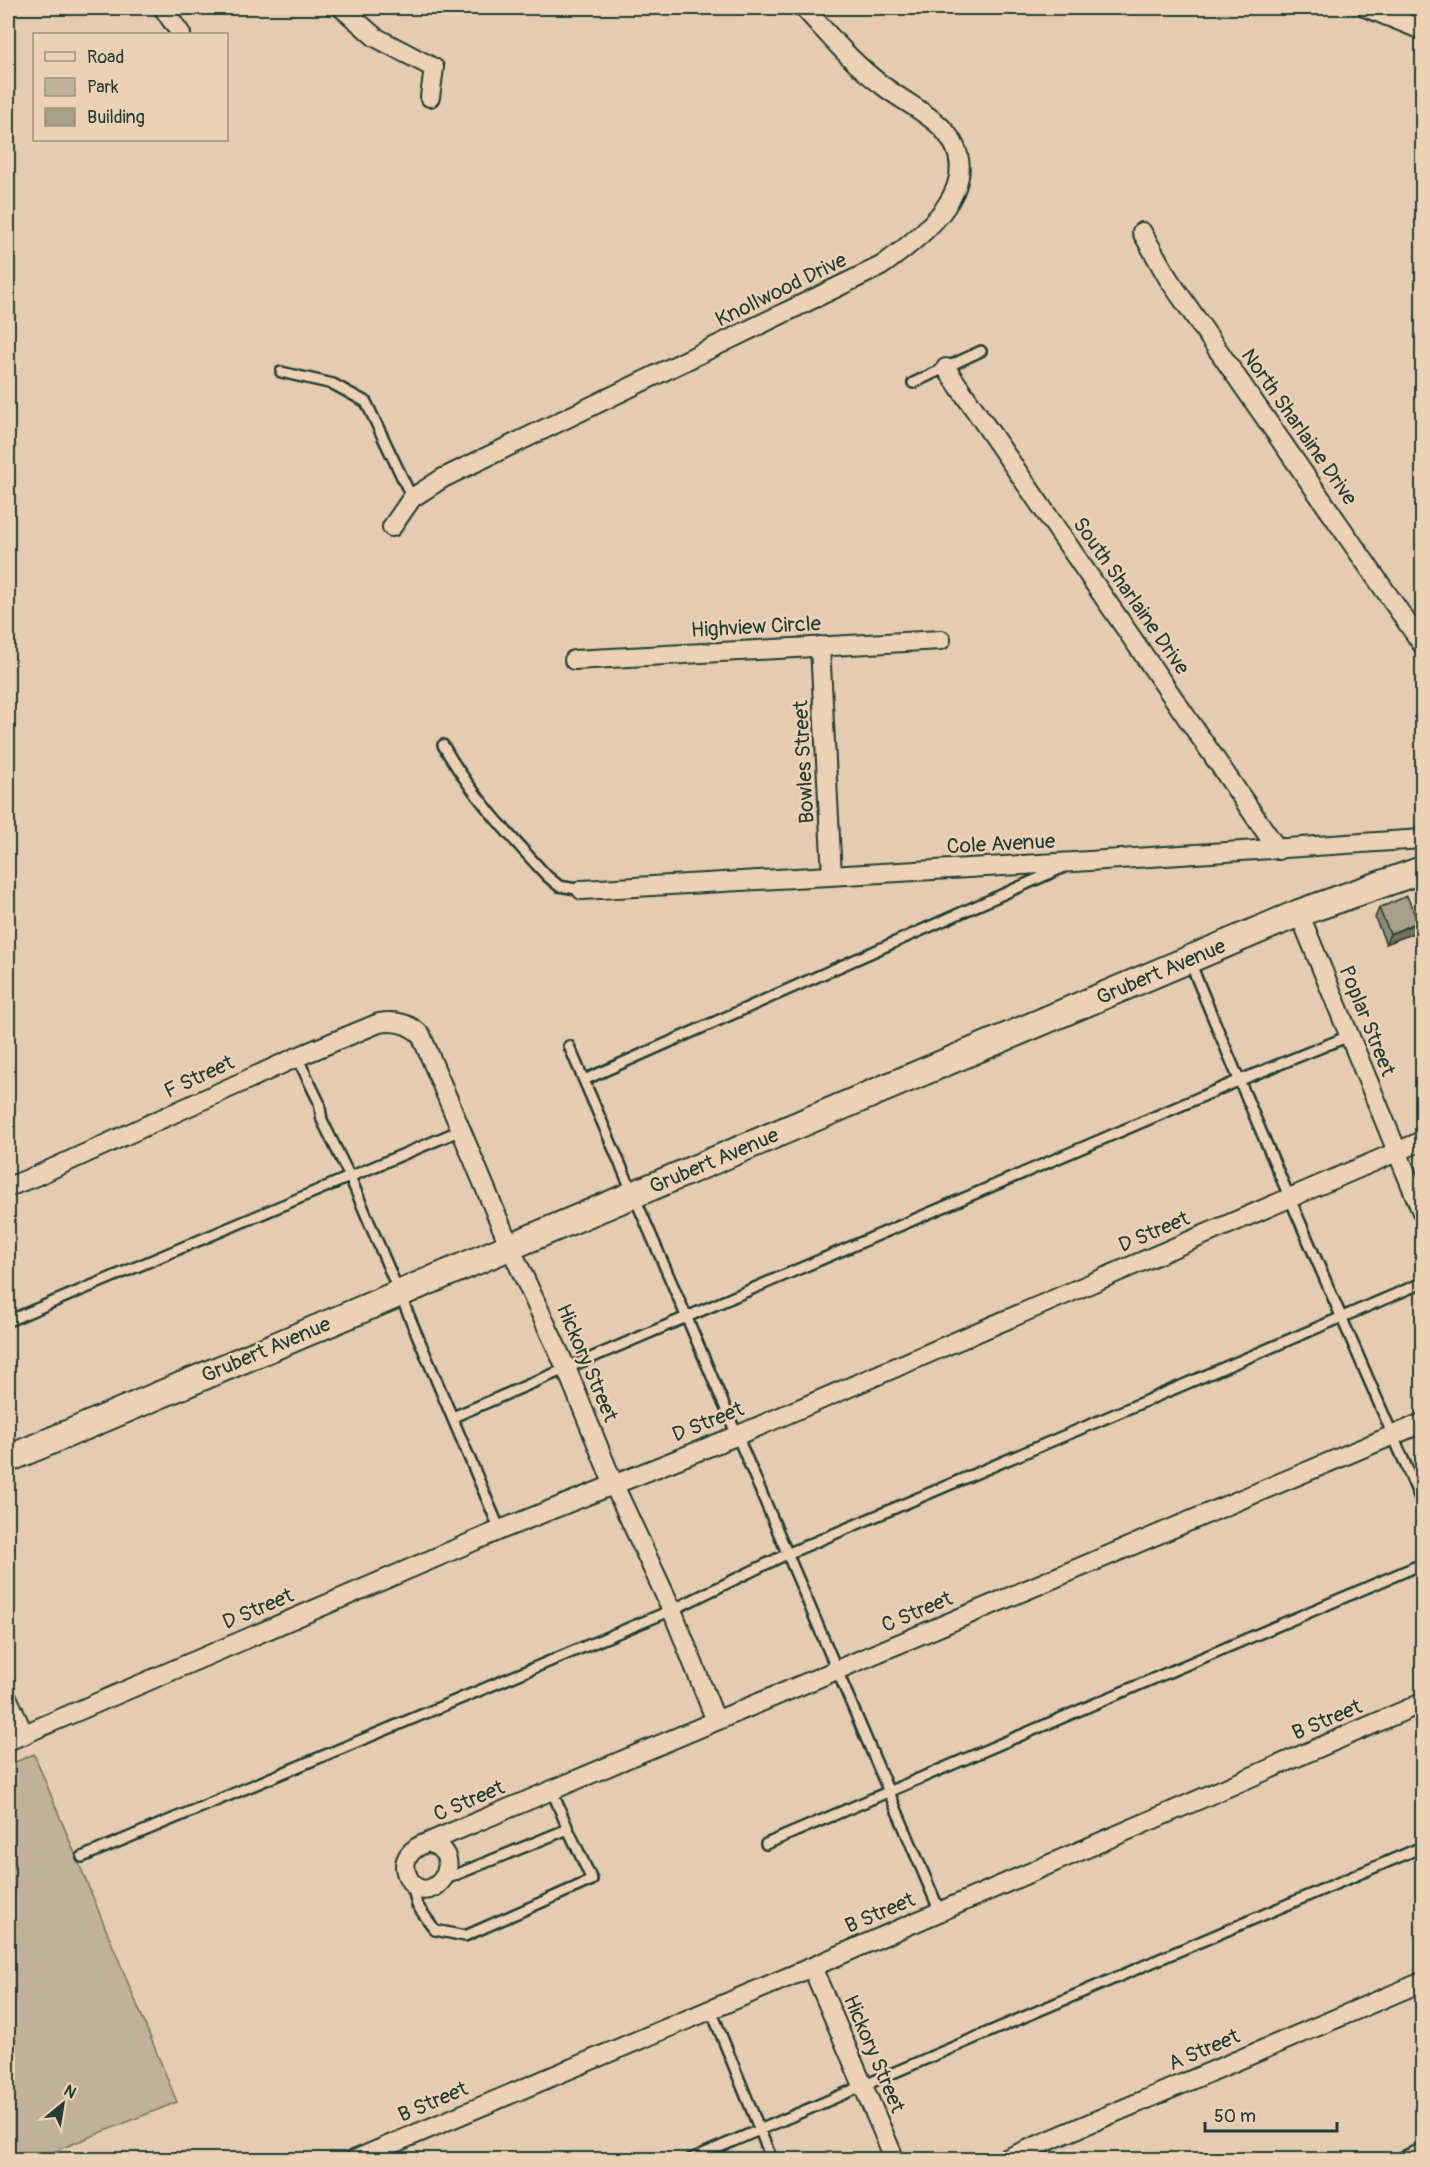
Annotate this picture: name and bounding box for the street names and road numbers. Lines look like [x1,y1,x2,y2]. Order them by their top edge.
street label: Knollwood Drive [711,246,852,333]
street label: North Sharlaine Drive [1235,343,1364,511]
street label: South Sharlaine Drive [1067,512,1196,681]
street label: Highview Circle [690,610,822,644]
street label: Bowles Street [787,699,821,824]
street label: Cole Avenue [946,828,1057,860]
street label: Grubert Avenue [1092,932,1230,1011]
street label: Poplar Street [1333,962,1402,1081]
street label: F Street [160,1049,239,1105]
street label: Grubert Avenue [645,1121,783,1200]
street label: D Street [1114,1205,1194,1259]
street label: Hickory Street [550,1300,624,1427]
street label: Grubert Avenue [197,1310,335,1389]
street label: D Street [668,1395,748,1449]
street label: D Street [218,1582,298,1636]
street label: C Street [877,1585,957,1639]
street label: B Street [1288,1693,1367,1747]
street label: C Street [429,1774,509,1828]
street label: B Street [841,1886,920,1940]
street label: Hickory Street [837,1991,911,2118]
street label: A Street [1164,2023,1244,2077]
street label: B Street [394,2075,473,2129]

